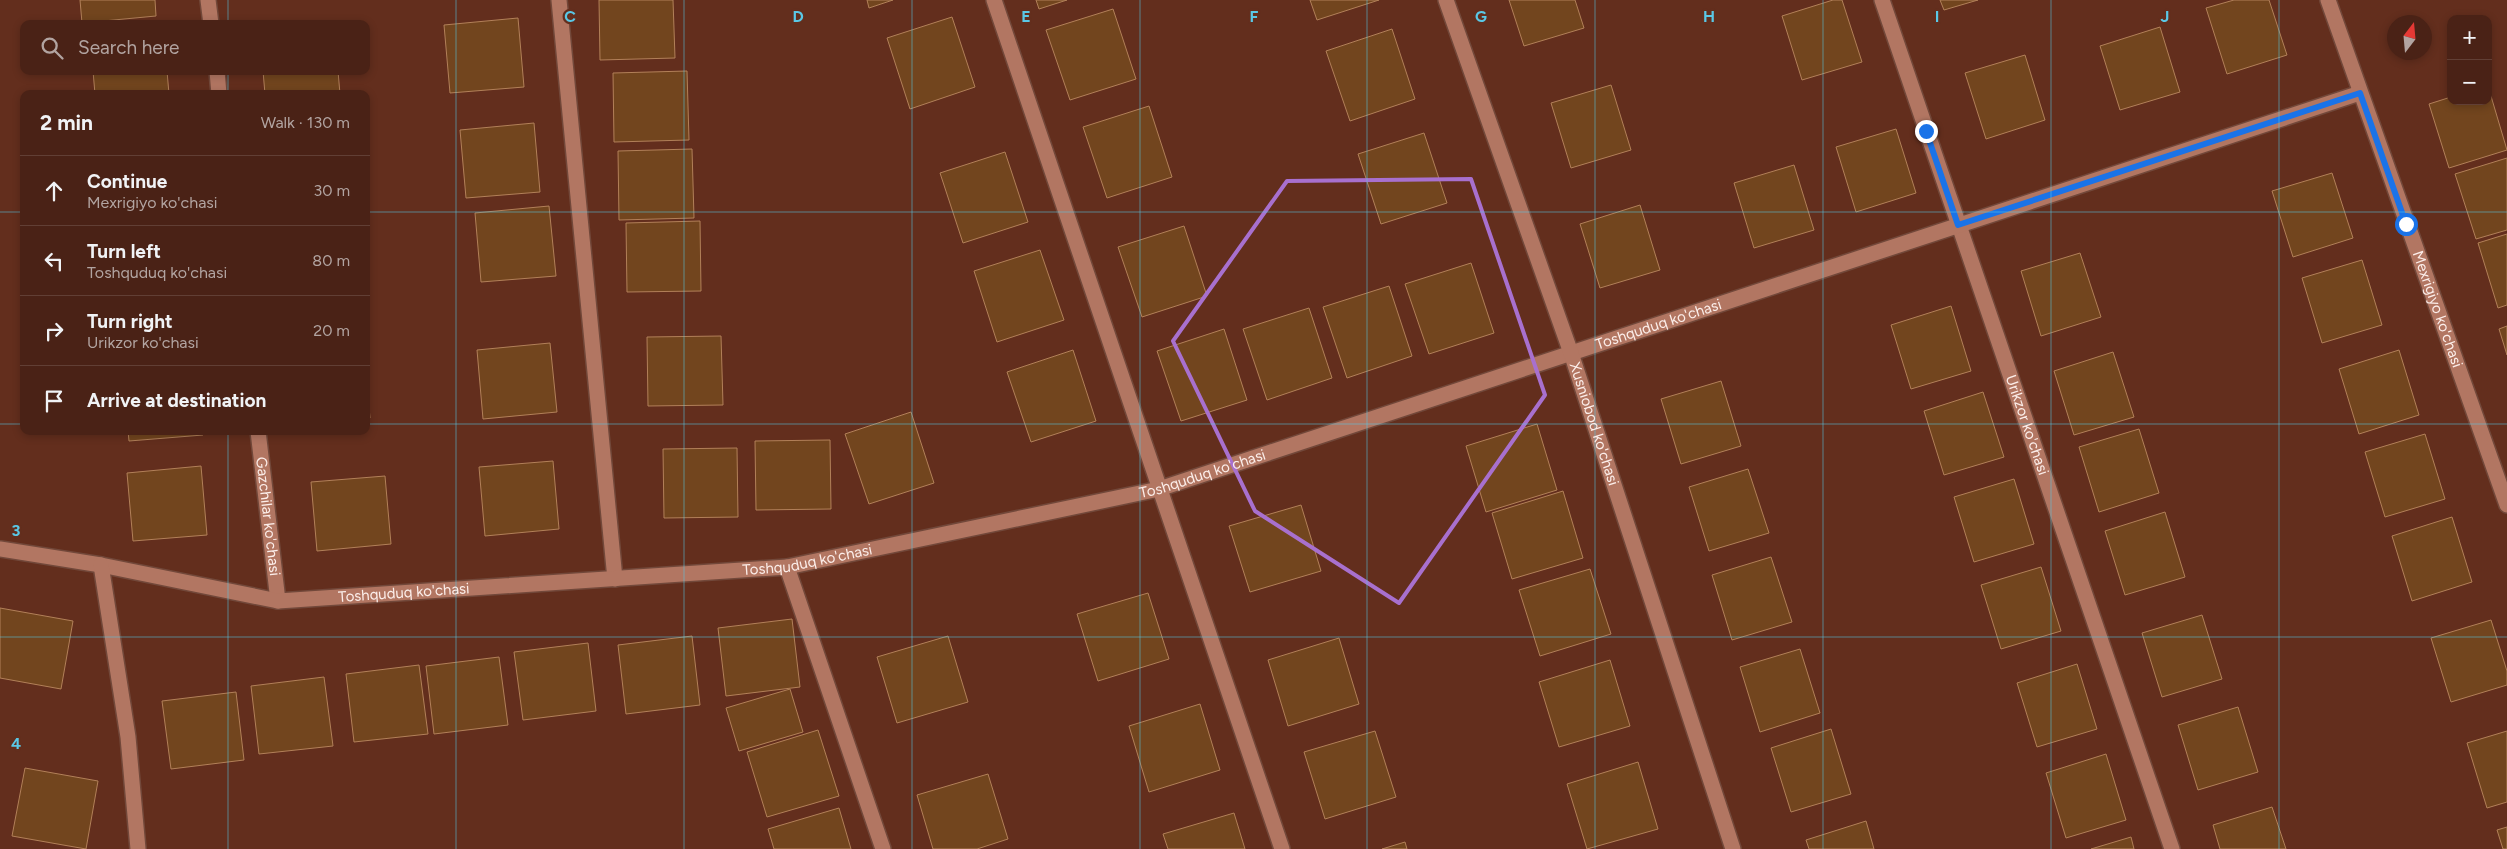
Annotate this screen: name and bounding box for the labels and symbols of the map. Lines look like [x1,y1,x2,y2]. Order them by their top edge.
text: C [564,7,576,26]
text: D [792,7,804,26]
text: E [1021,7,1031,26]
text: F [1250,7,1259,26]
text: G [1475,7,1487,26]
text: H [1703,7,1715,26]
text: I [1935,7,1939,26]
text: J [2161,7,2169,26]
north arrow [2387,15,2432,60]
route end [1915,120,1938,143]
route start [2395,213,2418,236]
street label: Mexrigiyo ko'chasi [2409,248,2467,370]
street label: Toshquduq ko'chasi [1593,295,1724,353]
street label: Xusniobod ko'chasi [1566,360,1623,488]
street label: Urikzor ko'chasi [2002,372,2053,477]
street label: Toshquduq ko'chasi [1138,445,1268,502]
street label: Gazchilar ko'chasi [252,456,284,577]
text: 3 [12,521,21,540]
street label: Toshquduq ko'chasi [742,540,874,579]
street label: Toshquduq ko'chasi [338,579,470,606]
text: 4 [11,734,21,753]

